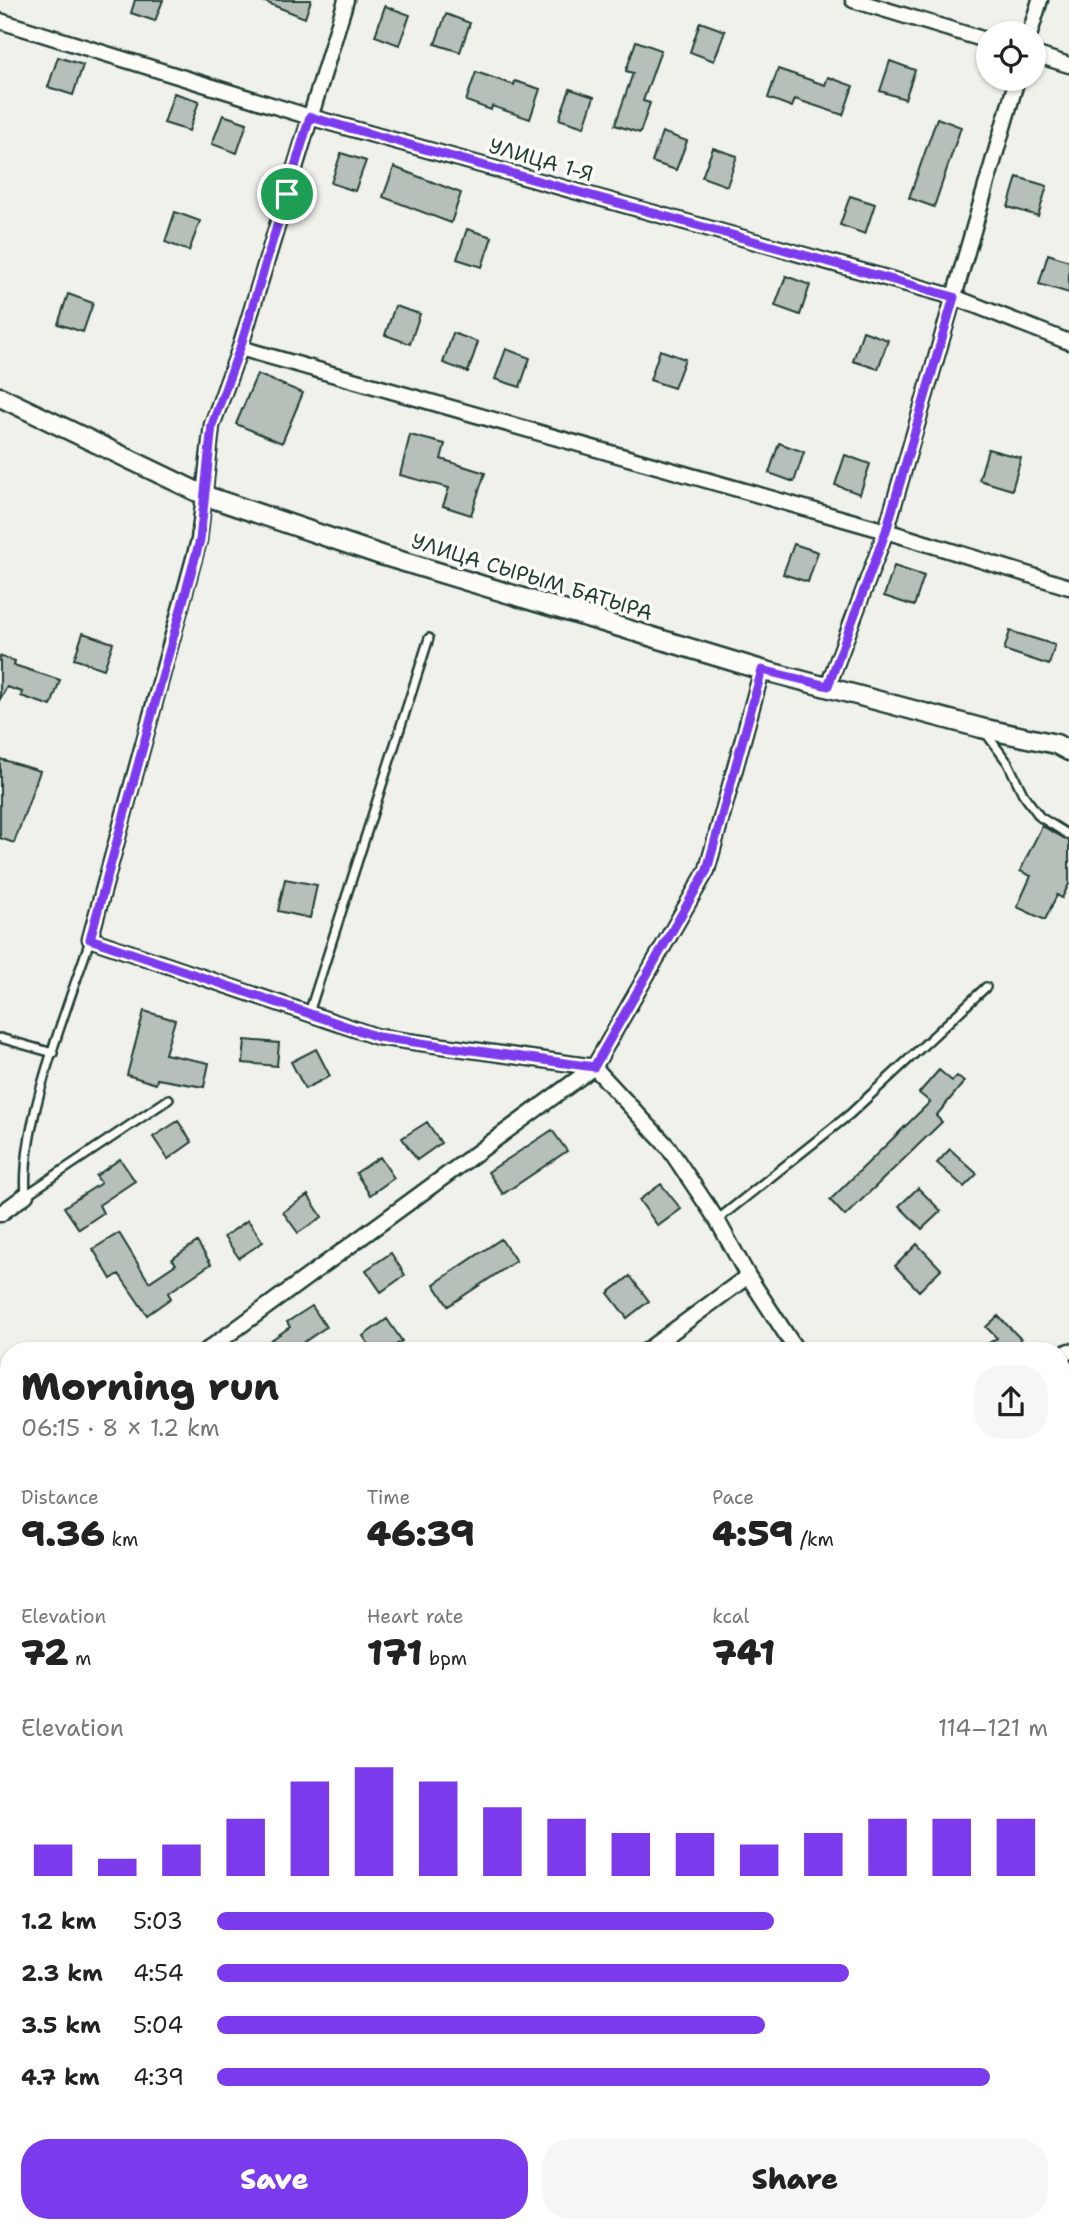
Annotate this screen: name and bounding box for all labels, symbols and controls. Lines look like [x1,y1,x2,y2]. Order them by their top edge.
map controls [976,21,1046,91]
button: locate [976,21,1046,91]
street label: УЛИЦА 1-Я [486,132,596,188]
pin [257,164,317,224]
icon: arrive [268,175,306,213]
street label: УЛИЦА СЫРЫМ БАТЫРА [408,527,656,627]
text: Morning run [21,1361,279,1412]
button: share [974,1365,1048,1439]
text: 06:15 · 8 × 1.2 km [21,1413,219,1443]
text: Distance [21,1485,99,1510]
text: Time [367,1485,410,1510]
text: Pace [712,1485,754,1510]
text: 9.36 [21,1510,105,1557]
text: 46:39 [367,1510,475,1557]
text: 4:59 [712,1510,794,1557]
text: km [105,1527,138,1552]
text: /km [794,1527,834,1552]
text: Elevation [21,1604,106,1629]
text: Heart rate [367,1604,463,1629]
text: kcal [712,1604,749,1629]
text: 72 [21,1629,69,1676]
text: 171 [367,1629,423,1676]
text: 741 [712,1629,775,1676]
text: m [69,1646,91,1671]
text: bpm [423,1646,467,1671]
text: Elevation [21,1713,124,1743]
text: 114–121 m [938,1713,1048,1743]
text: 1.2 km [21,1906,97,1936]
text: 5:03 [133,1906,183,1936]
text: 2.3 km [21,1958,103,1988]
text: 4:54 [133,1958,184,1988]
text: 3.5 km [21,2010,101,2040]
text: 5:04 [133,2010,183,2040]
text: 4.7 km [21,2062,100,2092]
text: 4:39 [133,2062,184,2092]
button: Save [21,2139,528,2219]
button: Share [542,2139,1048,2219]

